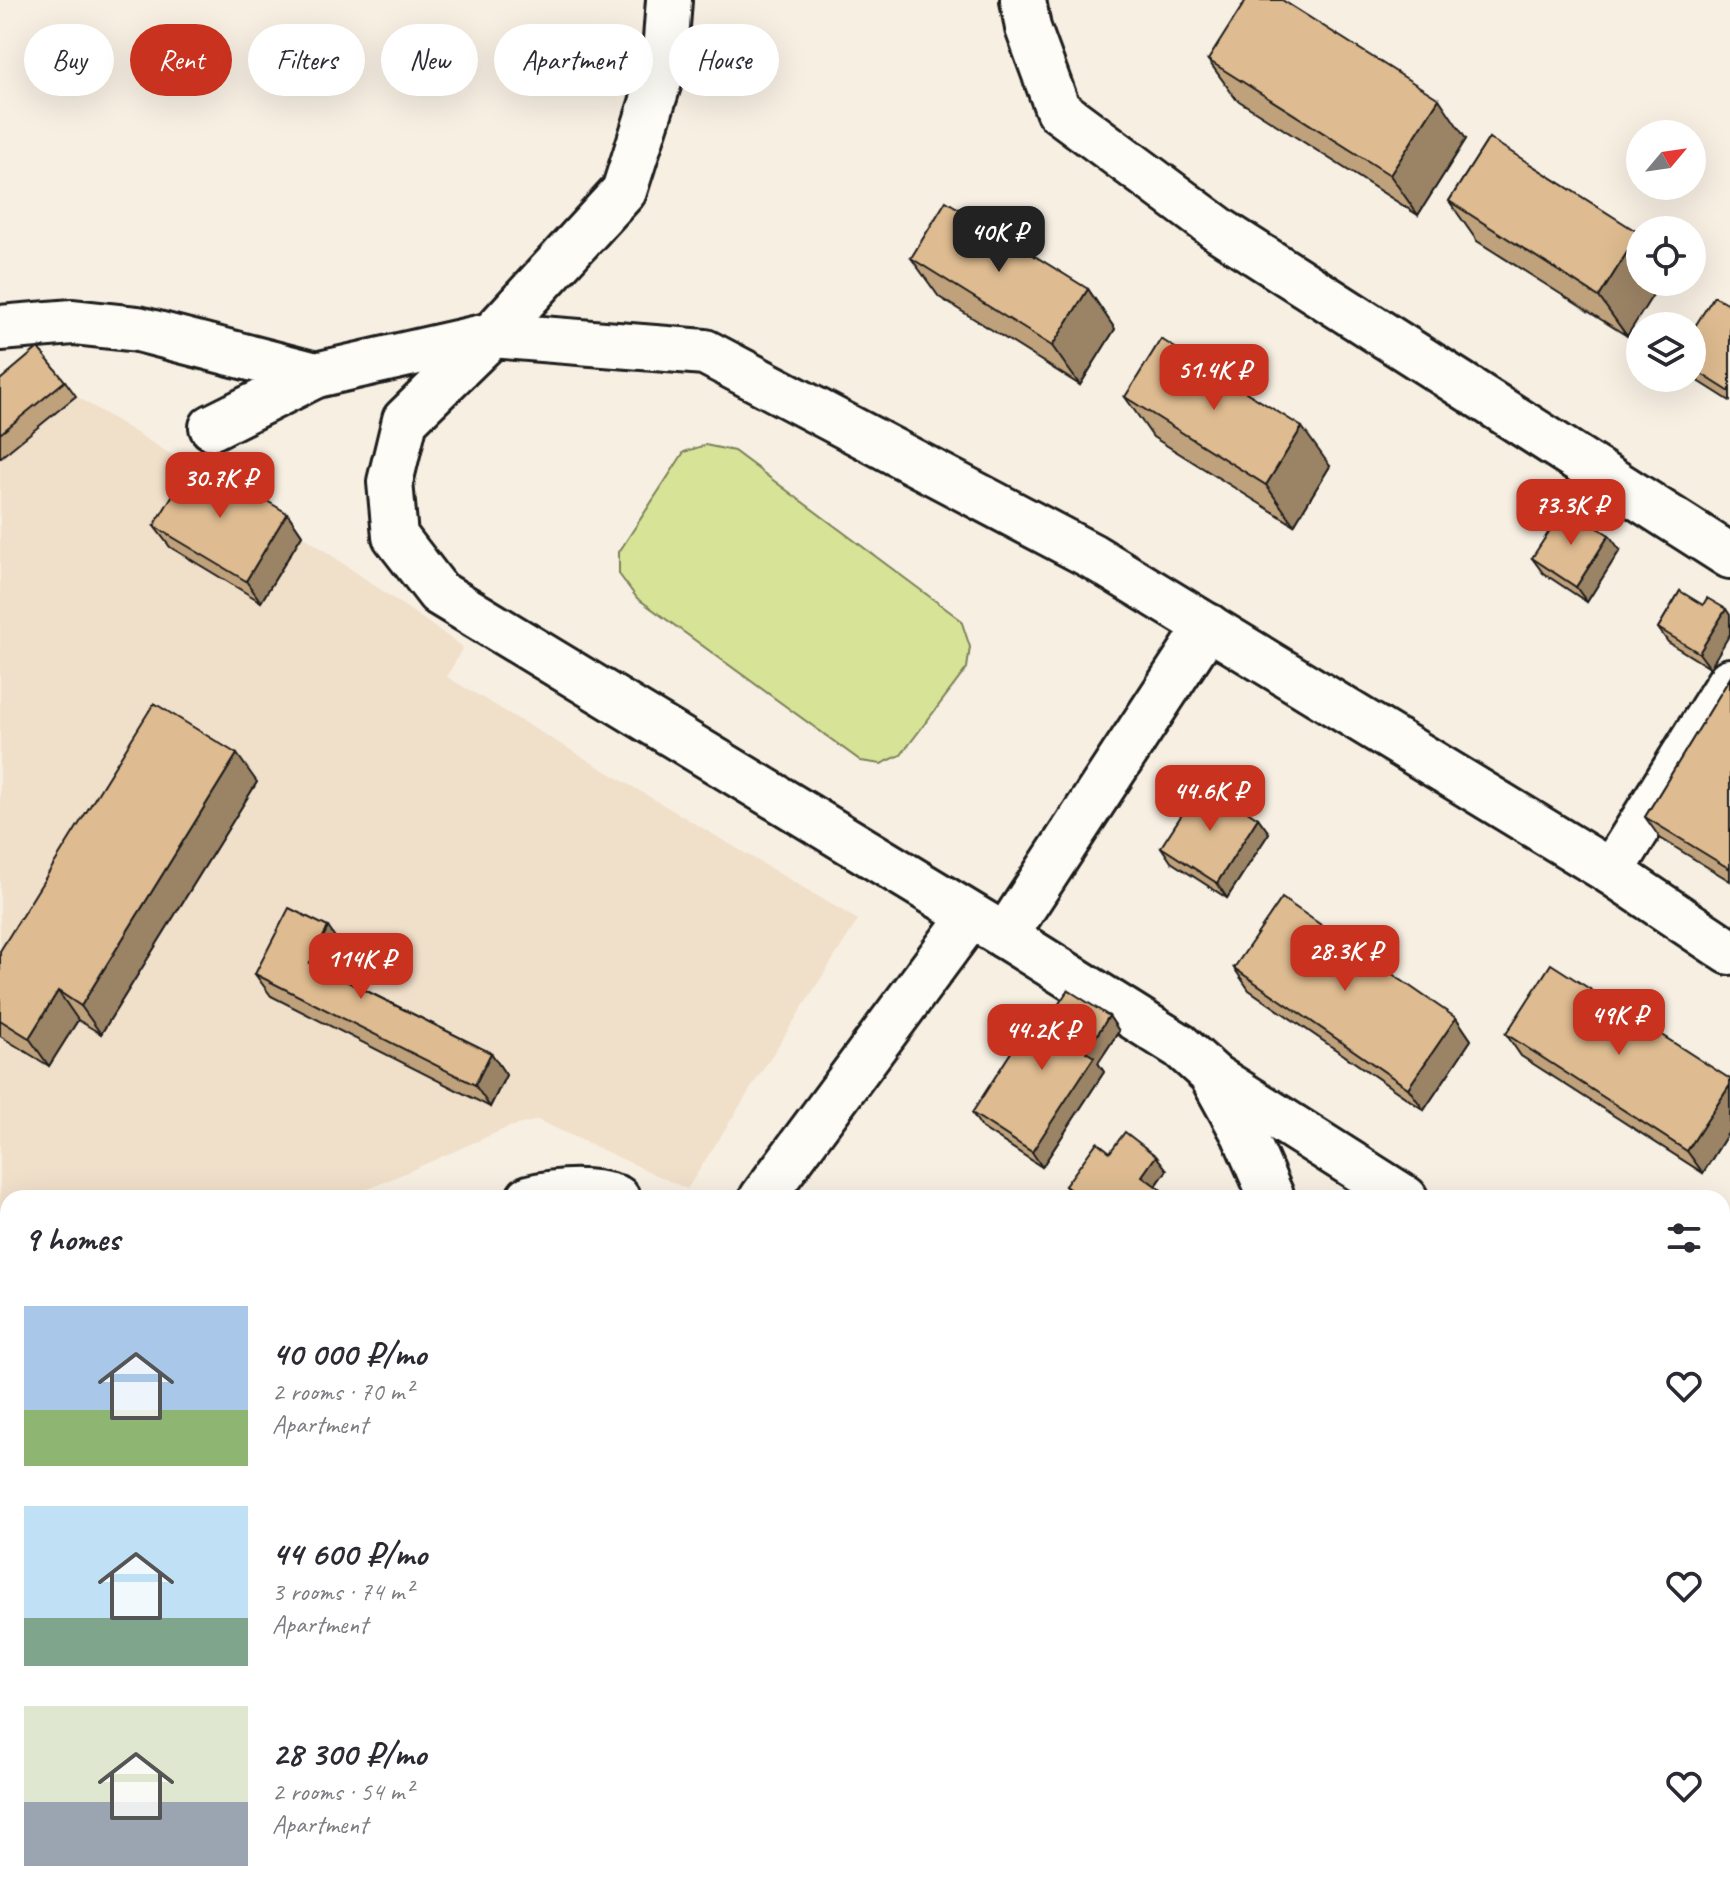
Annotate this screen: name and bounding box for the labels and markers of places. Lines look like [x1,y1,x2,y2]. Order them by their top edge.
pin: 40K ₽ [943,206,1055,274]
pin: 51.4K ₽ [1140,344,1288,412]
pin: 30.7K ₽ [146,452,294,520]
pin: 73.3K ₽ [1497,479,1645,547]
pin: 44.6K ₽ [1136,765,1284,833]
pin: 28.3K ₽ [1271,925,1419,993]
pin: 114K ₽ [296,933,426,1001]
pin: 49K ₽ [1563,989,1675,1057]
pin: 44.2K ₽ [968,1004,1116,1072]

